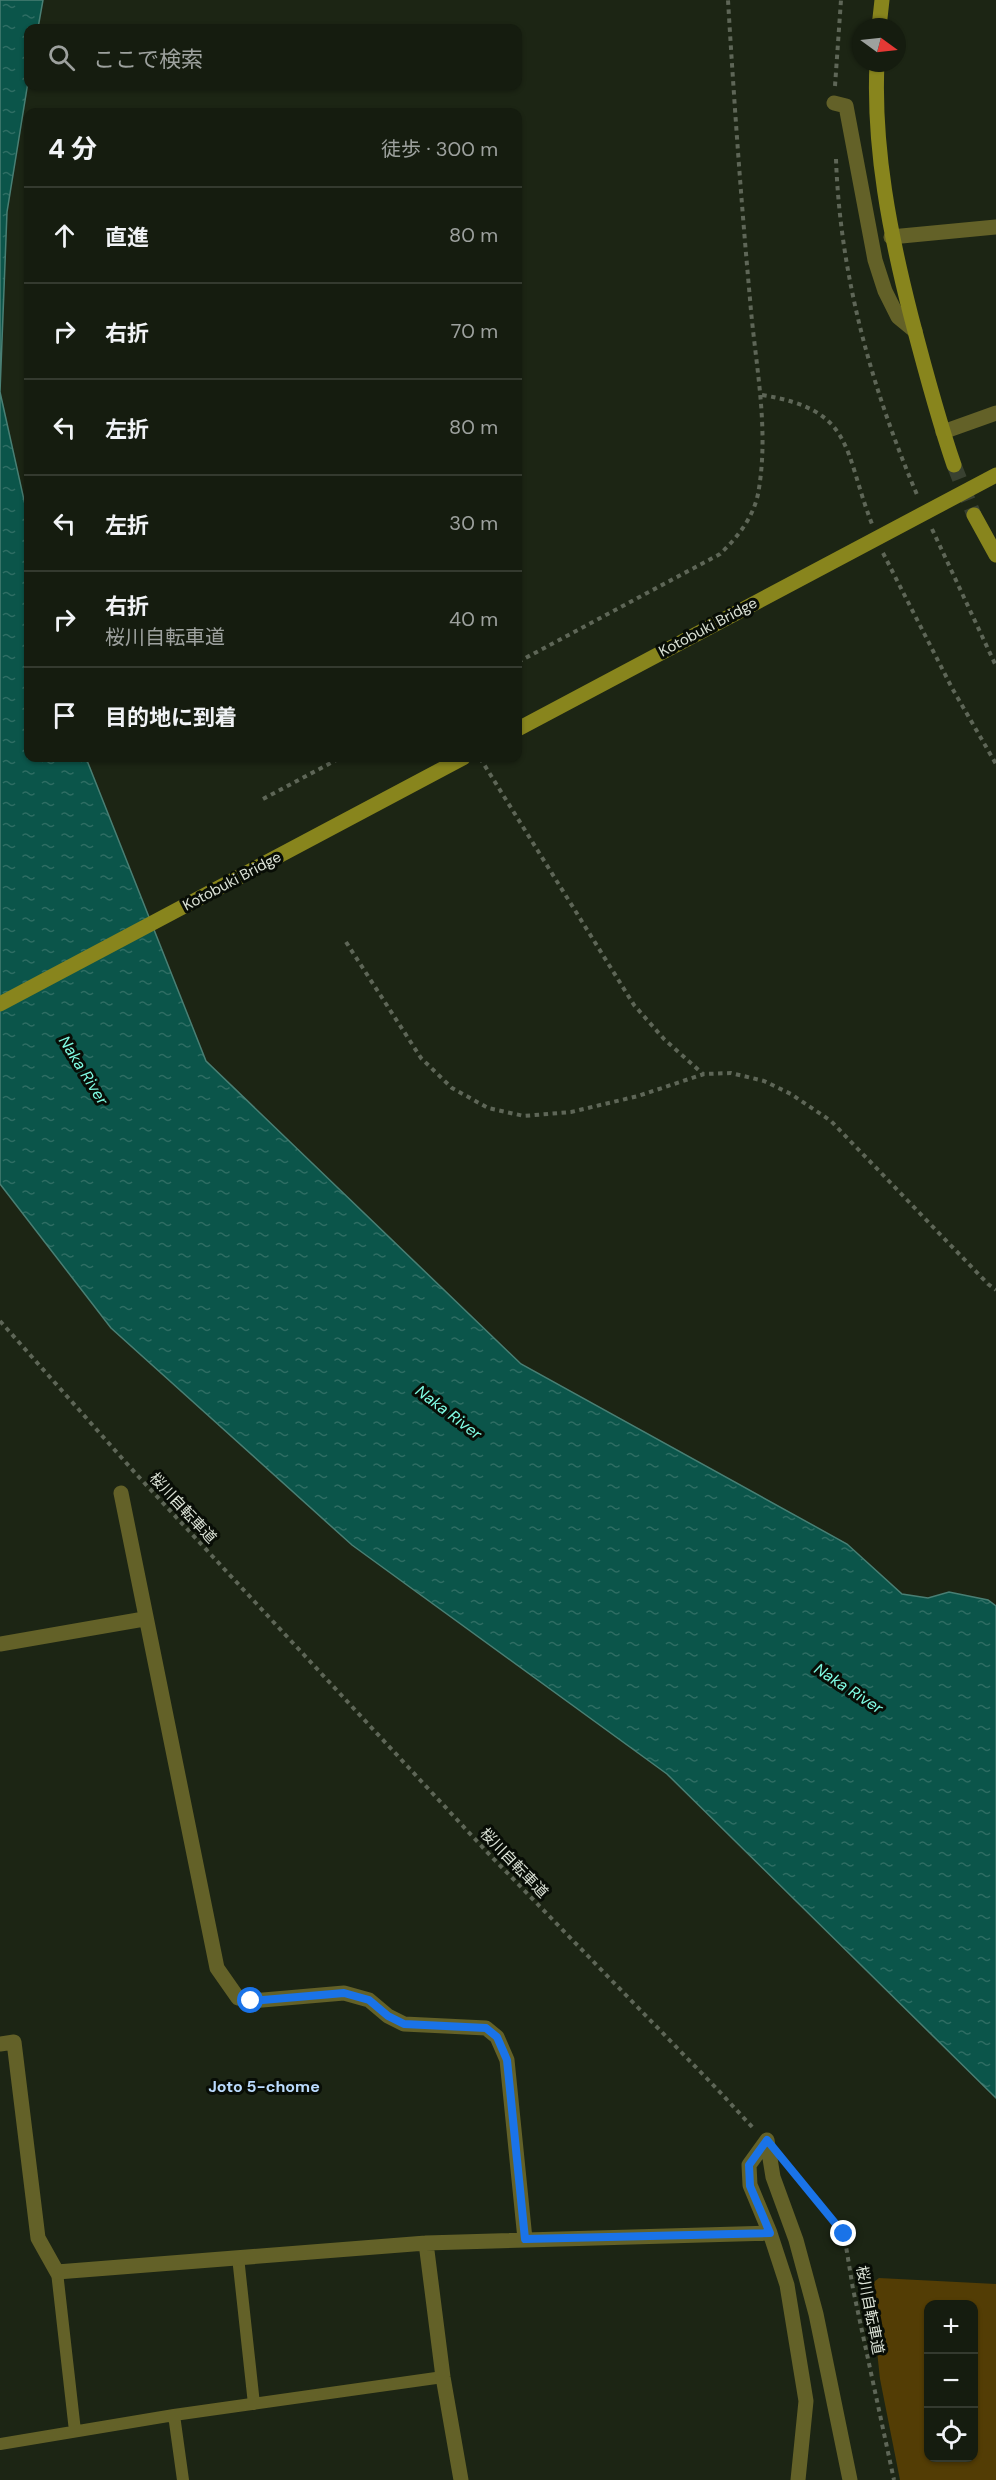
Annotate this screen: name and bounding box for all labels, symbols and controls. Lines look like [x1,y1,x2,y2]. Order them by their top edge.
north arrow [852,18,906,72]
search box [24,24,522,90]
icon: search [45,41,78,74]
text: ここで検索 [93,45,203,74]
text: 4 分 [48,132,97,166]
text: 徒歩 · 300 m [381,136,498,162]
icon: ahead [48,219,81,252]
text: 80 m [449,222,498,248]
text: 直進 [105,223,149,252]
icon: right [48,315,81,348]
text: 70 m [451,318,498,344]
text: 右折 [105,319,149,348]
icon: left [48,411,81,444]
text: 80 m [449,414,498,440]
text: 左折 [105,415,149,444]
icon: left [48,507,81,540]
text: 30 m [449,510,498,536]
text: 左折 [105,511,149,540]
text: 右折 [105,592,149,621]
street label: Kotobuki Bridge [655,593,761,661]
icon: right [48,603,81,636]
text: 40 m [449,606,498,632]
text: 桜川自転車道 [105,624,225,650]
icon: arrive [48,699,81,732]
text: 目的地に到着 [105,703,237,732]
street label: Kotobuki Bridge [179,847,285,915]
water label: Naka River [54,1032,114,1110]
water label: Naka River [411,1381,487,1445]
street label: 桜川自転車道 [145,1468,221,1548]
water label: Naka River [810,1658,888,1719]
street label: 桜川自転車道 [476,1824,552,1902]
route start [237,1987,263,2013]
district label: Joto 5-chome [208,2076,320,2097]
route end [830,2220,856,2246]
street label: 桜川自転車道 [852,2264,888,2356]
map controls [924,2300,978,2462]
button: + [924,2300,978,2354]
button: − [924,2354,978,2408]
button: locate [924,2408,978,2462]

